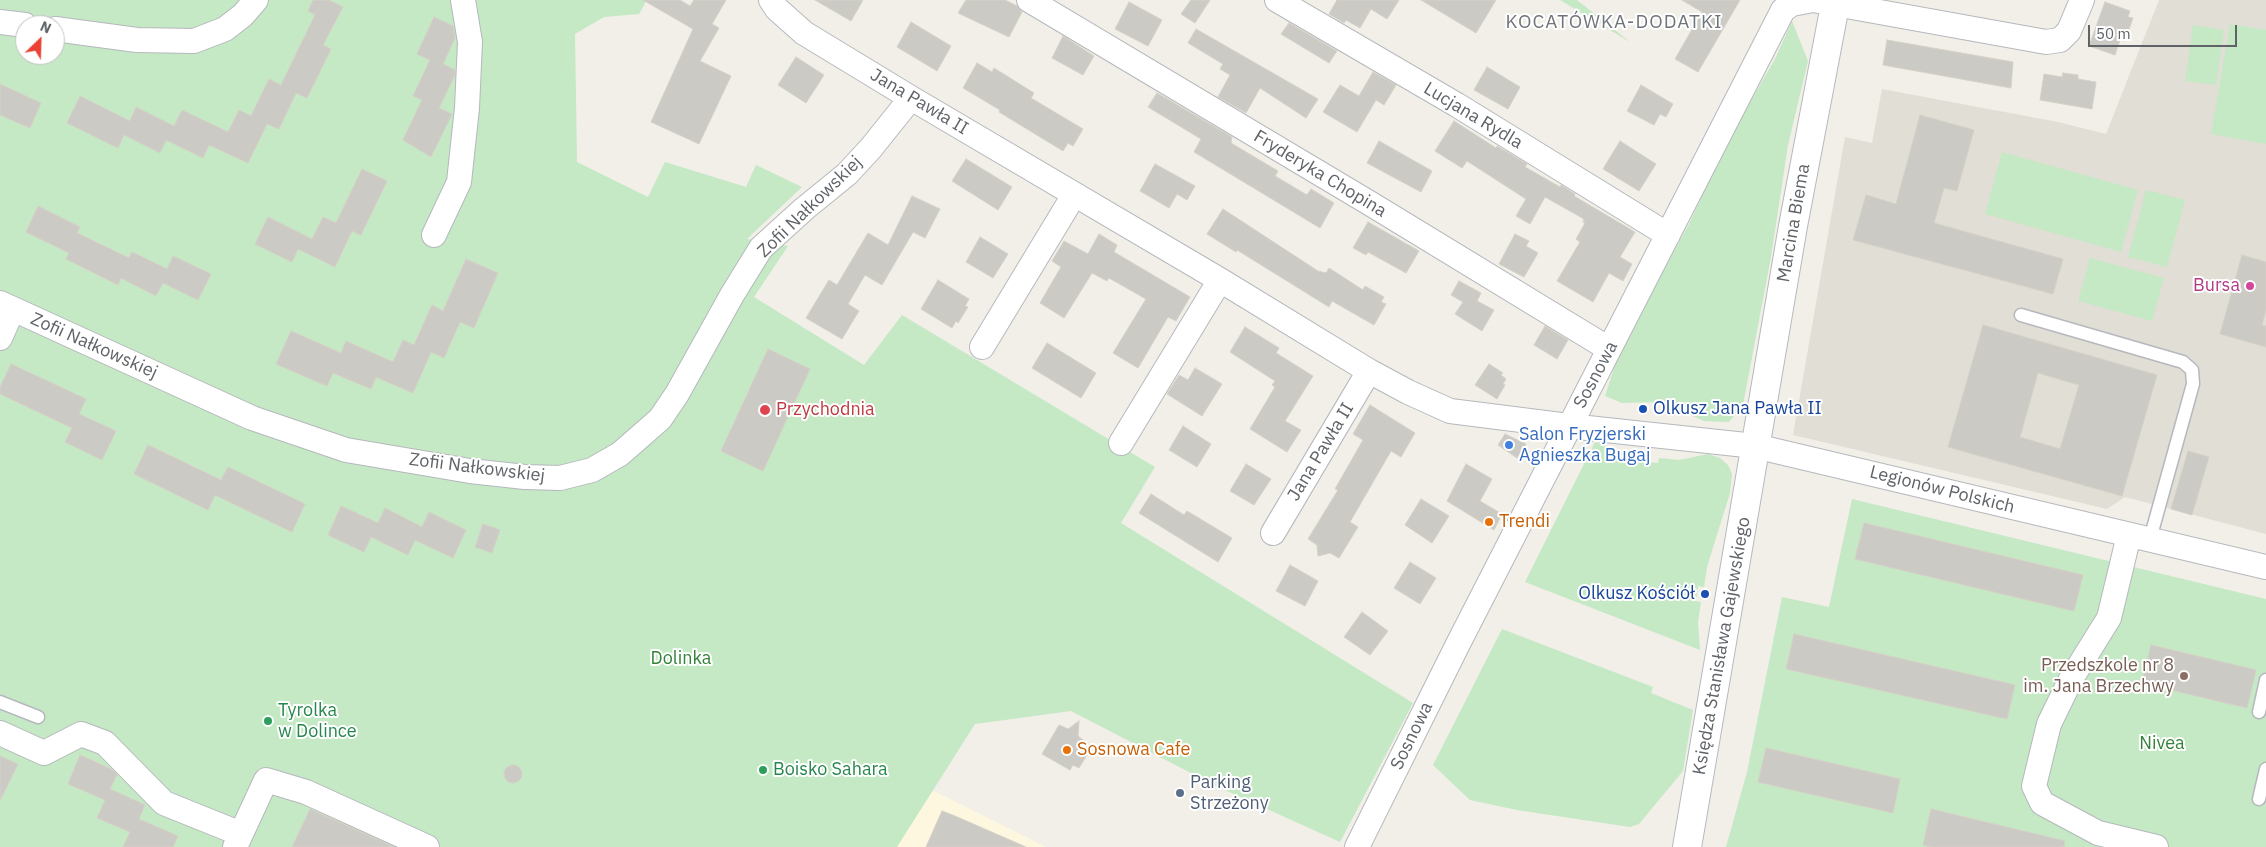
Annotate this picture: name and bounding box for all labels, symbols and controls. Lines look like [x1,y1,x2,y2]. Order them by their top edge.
district label: KOCATÓWKA-DODATKI [1503,12,1725,34]
north arrow [15,15,65,65]
scale bar [2091,15,2240,47]
text: N [37,17,54,37]
text: 50 m [2096,24,2131,43]
street label: Jana Pawła II [866,64,972,140]
street label: Lucjana Rydla [1420,78,1526,154]
street label: Fryderyka Chopina [1250,126,1390,222]
street label: Zofii Nałkowskiej [753,152,867,262]
street label: Marcina Biema [1773,162,1815,284]
place label: Bursa [2193,275,2240,297]
marker: Bursa [2244,280,2256,292]
street label: Zofii Nałkowskiej [27,308,161,384]
street label: Sosnowa [1569,338,1623,412]
place label: Olkusz Jana Pawła II [1653,398,1822,420]
place label: Przychodnia [776,399,875,421]
street label: Jana Pawła II [1283,399,1359,505]
marker: Przychodnia [758,403,772,417]
marker: Olkusz Jana Pawła II [1637,403,1649,415]
place label: Salon Fryzjerski Agnieszka Bugaj [1519,424,1650,466]
marker: Salon Fryzjerski Agnieszka Bugaj [1503,439,1515,451]
street label: Zofii Nałkowskiej [408,449,546,487]
street label: Legionów Polskich [1867,462,2017,518]
place label: Trendi [1499,511,1550,533]
street label: Księdza Stanisława Gajewskiego [1689,515,1755,777]
marker: Trendi [1483,516,1495,528]
place label: Olkusz Kościół [1578,583,1695,605]
marker: Olkusz Kościół [1699,588,1711,600]
park label: Dolinka [651,648,711,670]
place label: Przedszkole nr 8 im. Jana Brzechwy [2023,655,2174,698]
marker: Przedszkole nr 8 im. Jana Brzechwy [2178,670,2190,682]
street label: Sosnowa [1386,699,1438,773]
place label: Tyrolka w Dolince [278,700,357,742]
marker: Tyrolka w Dolince [262,715,274,727]
park label: Nivea [2139,733,2185,755]
place label: Sosnowa Cafe [1077,739,1190,761]
marker: Sosnowa Cafe [1061,744,1073,756]
place label: Boisko Sahara [773,759,888,781]
marker: Boisko Sahara [757,764,769,776]
place label: Parking Strzeżony [1190,772,1269,814]
marker: Parking Strzeżony [1174,787,1186,799]

